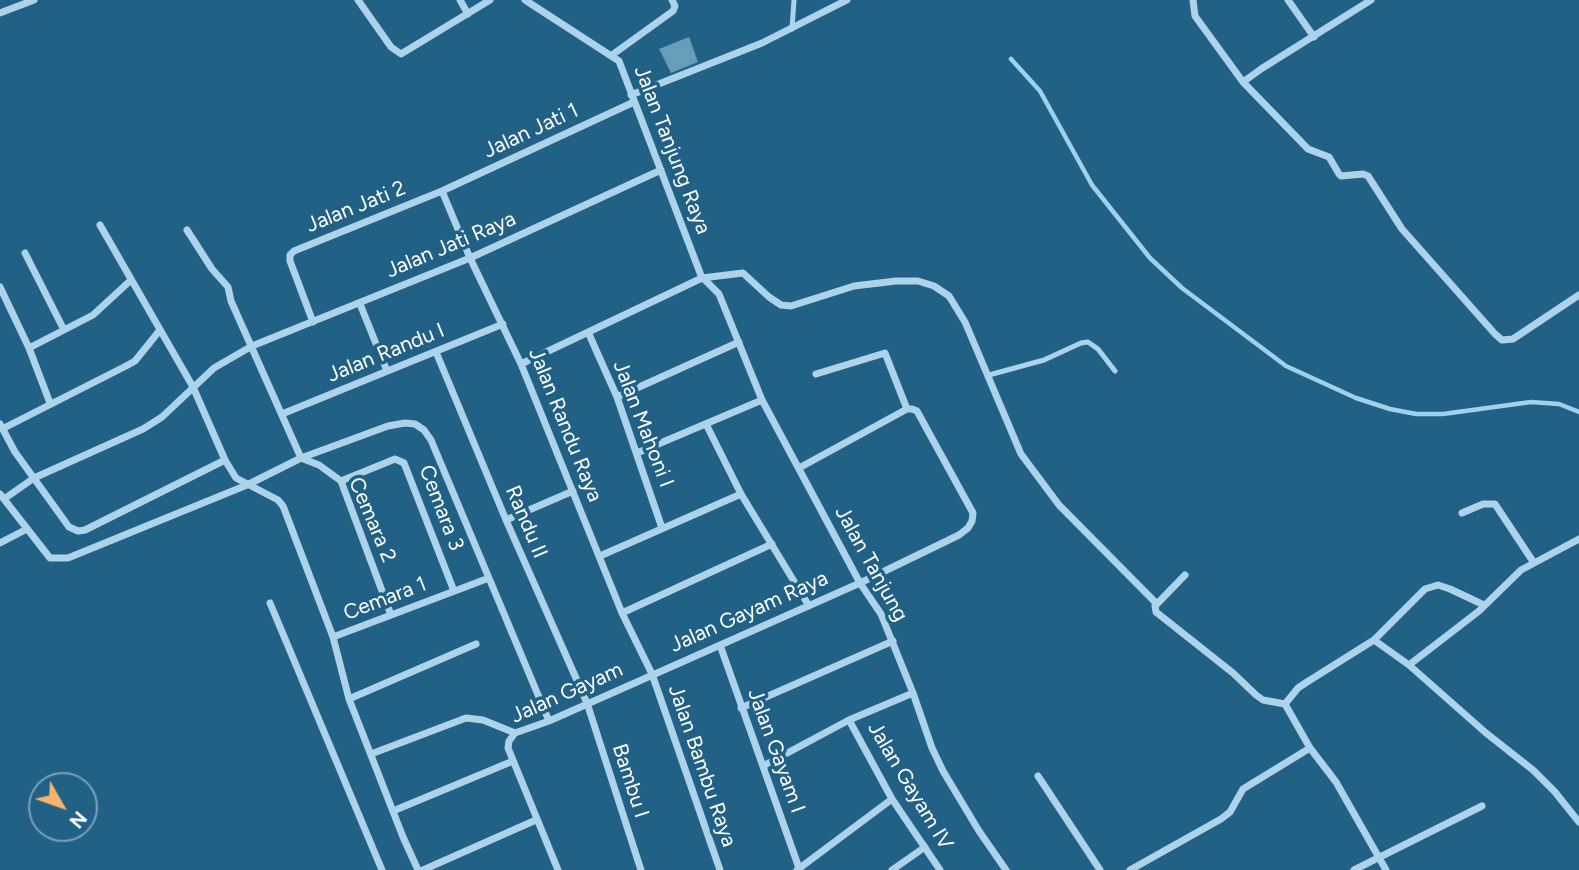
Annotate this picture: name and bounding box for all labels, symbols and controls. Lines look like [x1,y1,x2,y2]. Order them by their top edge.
street label: Jalan Tanjung Raya [628,62,716,238]
street label: Jalan Jati 1 [479,98,583,164]
street label: Jalan Jati 2 [303,176,409,238]
street label: Jalan Jati Raya [382,206,520,284]
street label: Jalan Randu I [324,318,448,388]
street label: Jalan Randu Raya [523,344,607,506]
street label: Jalan Mahoni I [607,357,679,491]
street label: Cemara 3 [413,462,469,554]
street label: Cemara 2 [343,474,401,566]
street label: Randu II [500,482,552,562]
street label: Jalan Tanjung [829,502,913,626]
street label: Jalan Gayam Raya [666,566,832,658]
street label: Cemara 1 [340,572,430,626]
street label: Jalan Gayam [507,657,627,729]
street label: Jalan Bambu Raya [662,682,742,850]
street label: Jalan Gayam I [742,685,810,817]
street label: Jalan Gayam IV [862,717,958,855]
street label: Bambu I [606,741,654,821]
north arrow [28,772,98,842]
text: N [64,807,91,833]

